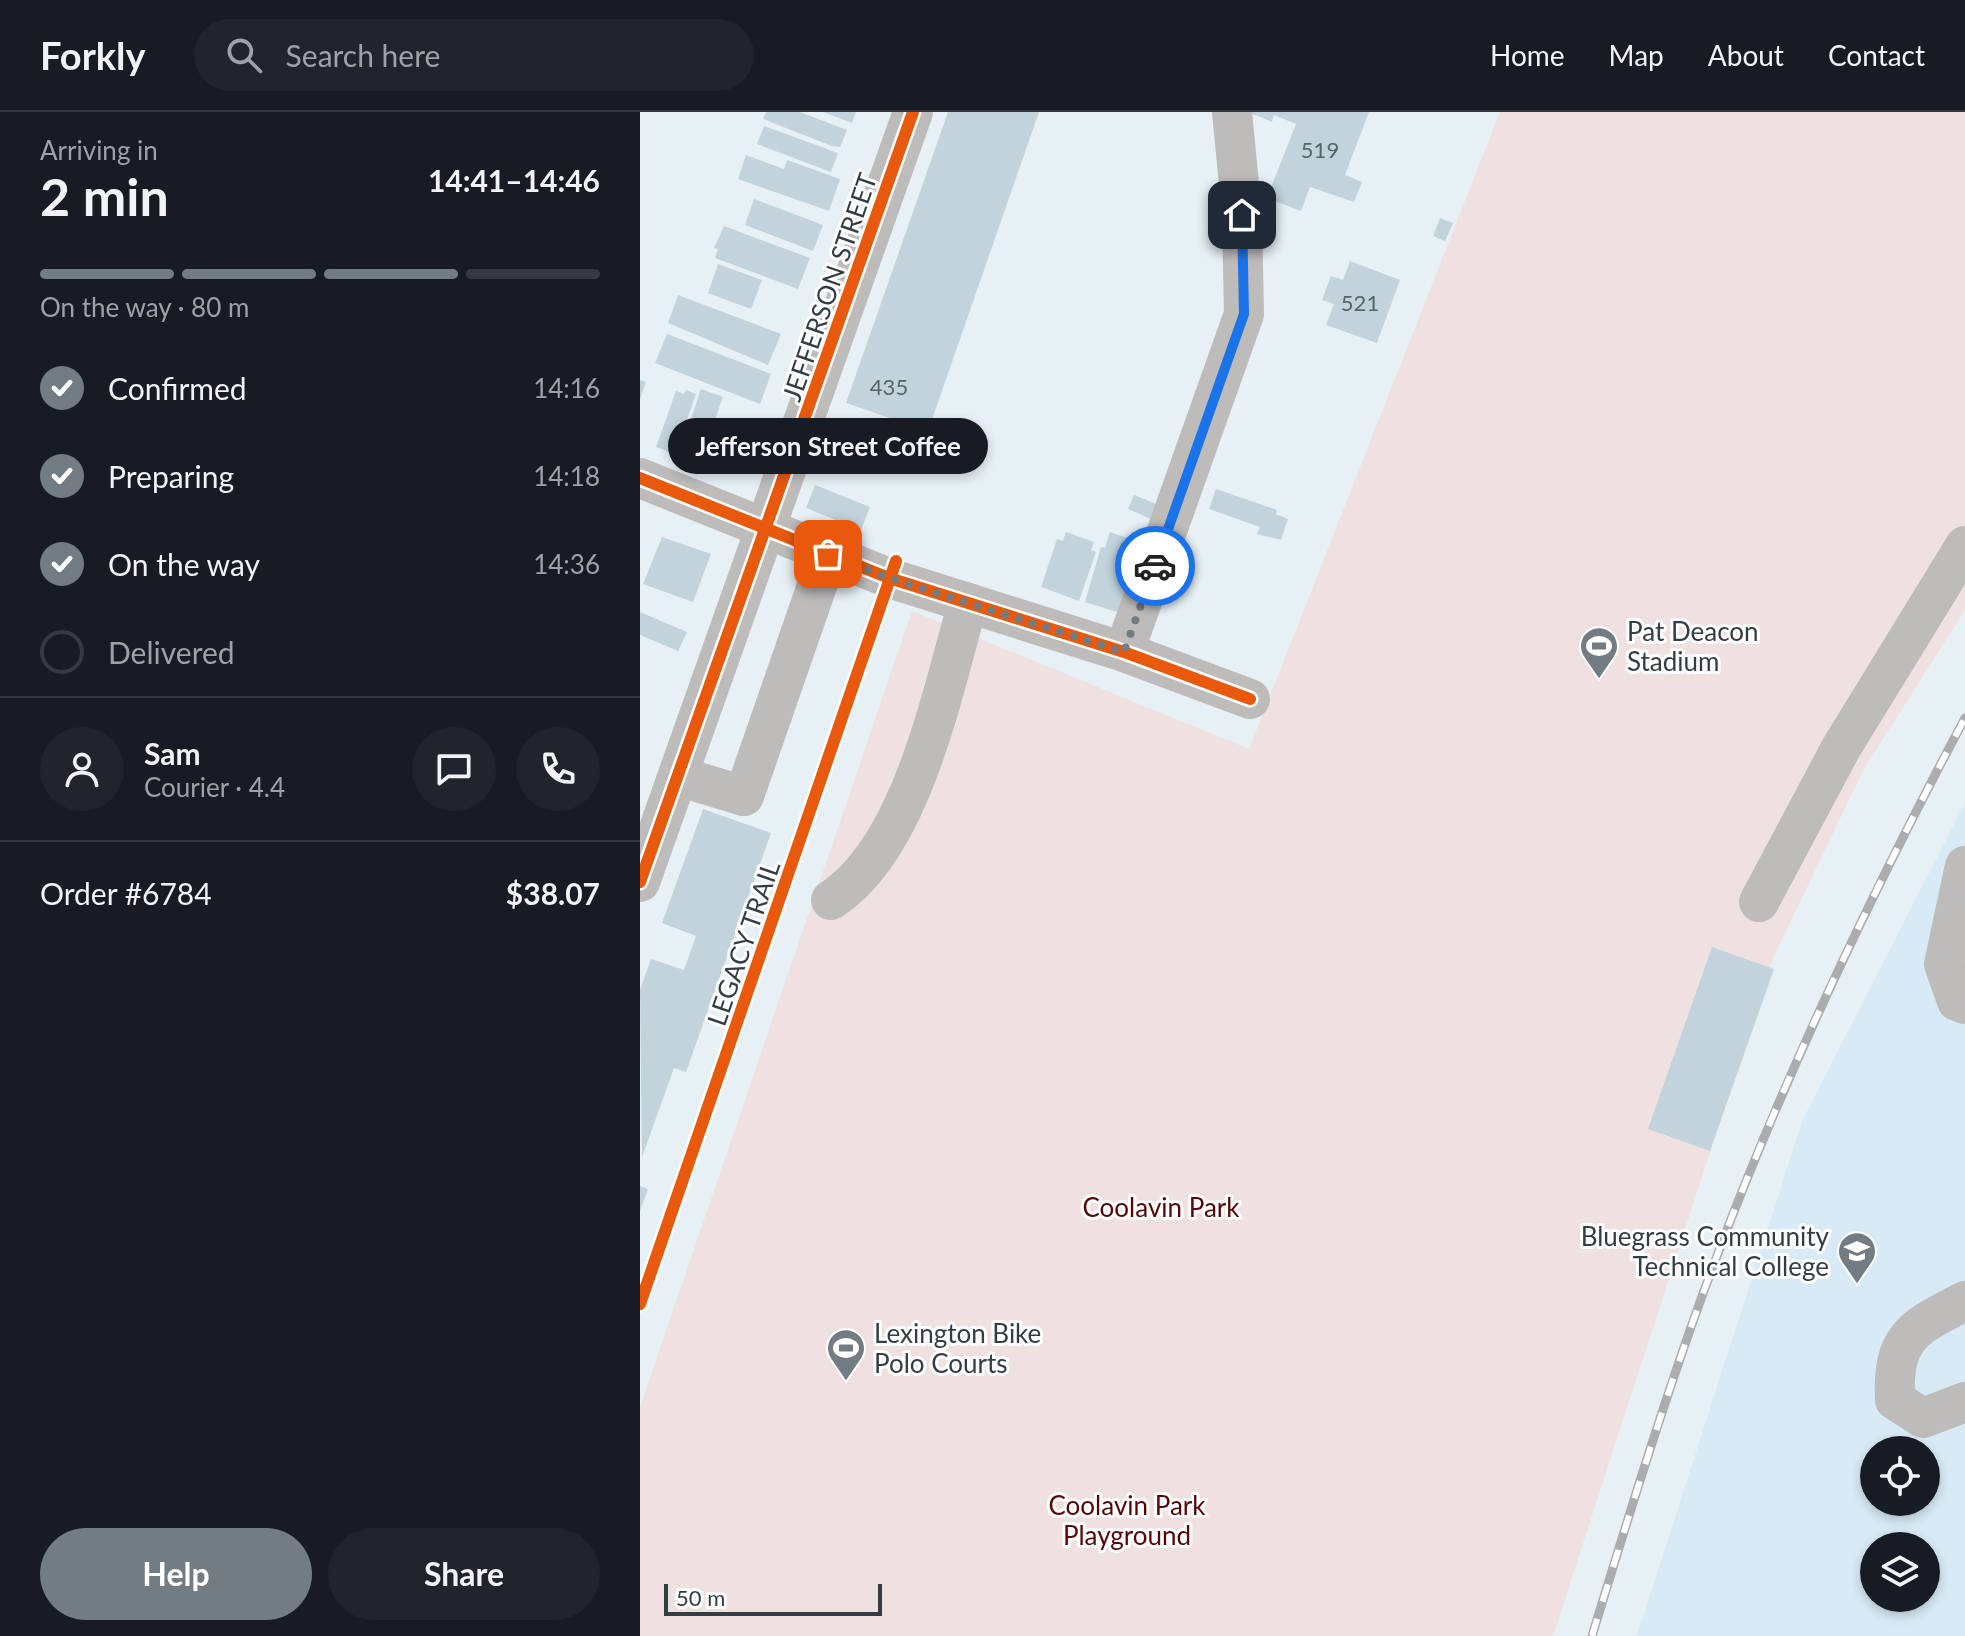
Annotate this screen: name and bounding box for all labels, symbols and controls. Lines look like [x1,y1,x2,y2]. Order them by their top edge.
search box [194,19,754,91]
text: Forkly [40,32,146,78]
icon: search [222,33,266,77]
text: Search here [286,37,440,73]
text: Home [1490,38,1565,72]
text: Map [1609,38,1664,72]
text: About [1708,38,1784,72]
text: Contact [1828,38,1925,72]
text: Arriving in [40,134,158,166]
house number: 519 [1301,136,1339,163]
text: 14:41–14:46 [428,162,600,198]
text: 2 min [40,165,169,227]
street label: JEFFERSON STREET [775,169,883,405]
pin [1208,181,1276,249]
icon: home [1220,193,1264,237]
house number: 521 [1341,289,1379,316]
text: On the way · 80 m [40,291,249,323]
icon: check [40,366,84,410]
text: Confirmed [108,370,247,406]
text: 14:16 [533,372,600,404]
house number: 435 [870,373,908,400]
callout: Jefferson Street Coffee [668,418,988,474]
text: Jefferson Street Coffee [695,430,961,462]
icon: check [40,454,84,498]
text: Preparing [108,458,234,494]
text: 14:18 [533,460,600,492]
pin [794,520,862,588]
courier [1115,526,1195,606]
icon: bag [806,532,850,576]
icon: check [40,542,84,586]
icon: car [1133,544,1177,588]
text: On the way [108,546,260,582]
text: 14:36 [533,548,600,580]
place label: Pat Deacon Stadium [1627,615,1759,677]
sports icon: Pat Deacon Stadium [1578,625,1620,680]
text: Delivered [108,634,235,670]
button: person [40,727,124,811]
button: chat [412,727,496,811]
button: phone [516,727,600,811]
text: Sam [144,735,201,771]
text: Courier · 4.4 [144,771,285,803]
street label: LEGACY TRAIL [700,856,786,1030]
text: Order #6784 [40,875,212,911]
text: $38.07 [506,875,600,911]
park label: Coolavin Park [1083,1191,1240,1223]
place label: Bluegrass Community Technical College [1581,1220,1830,1282]
school or university icon: Bluegrass Community Technical College [1836,1230,1878,1285]
place label: Lexington Bike Polo Courts [874,1317,1041,1379]
sports icon: Lexington Bike Polo Courts [825,1327,867,1382]
map controls [1860,1436,1940,1612]
button: locate [1860,1436,1940,1516]
park label: Coolavin Park Playground [1049,1489,1206,1551]
button: Help [40,1528,312,1620]
button: Share [328,1528,600,1620]
button: layers [1860,1532,1940,1612]
scale bar [664,1580,882,1616]
text: 50 m [676,1584,725,1611]

